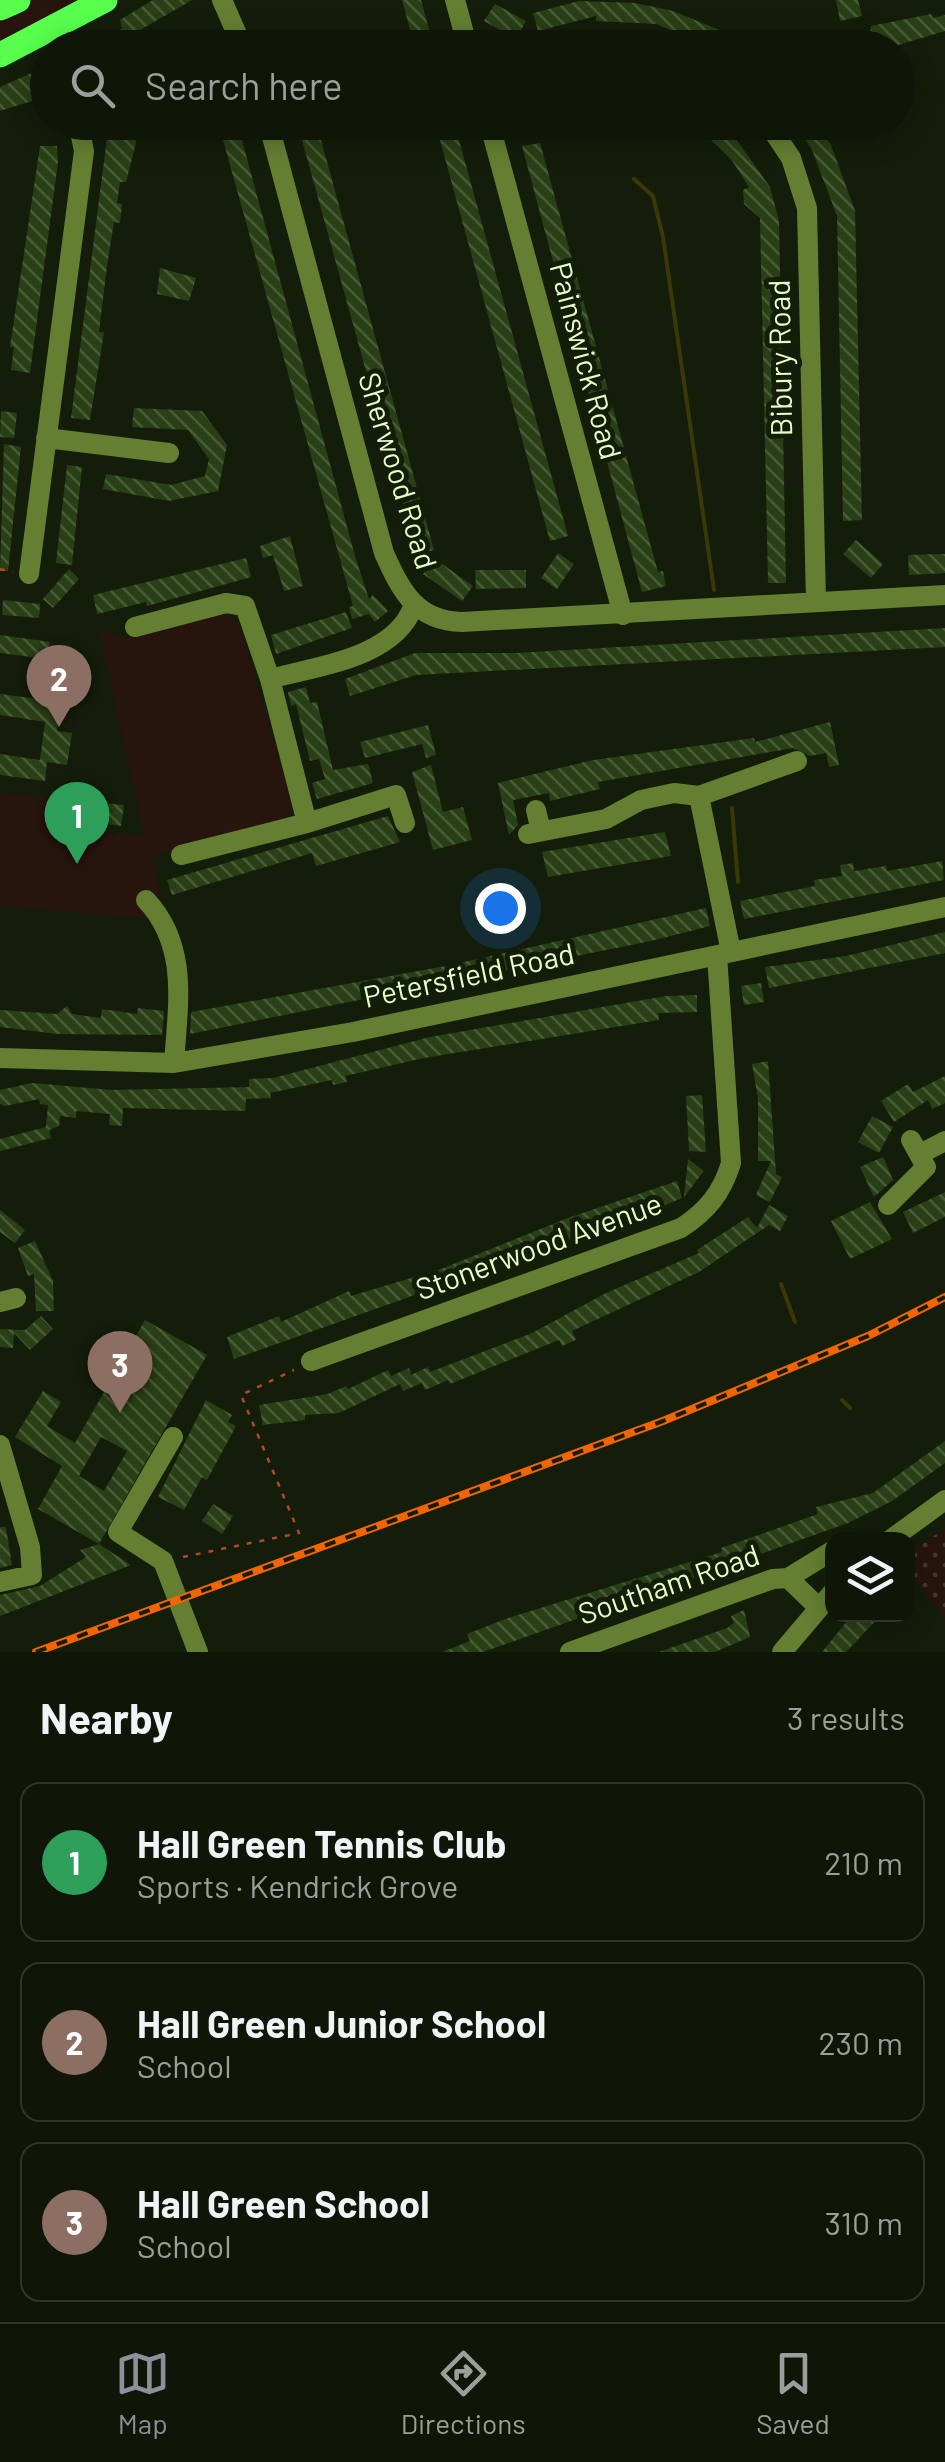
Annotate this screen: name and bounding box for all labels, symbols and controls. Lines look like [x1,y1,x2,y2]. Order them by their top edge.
search box [30,30,915,140]
icon: search [65,58,120,113]
text: Search here [145,62,343,108]
street label: Painswick Road [543,258,631,463]
street label: Bibury Road [760,279,798,437]
street label: Sherwood Road [352,368,446,573]
pin: 2 [27,644,92,727]
pin: 1 [44,782,110,864]
your location [475,883,526,934]
street label: Petersfield Road [360,934,577,1014]
street label: Stonerwood Avenue [410,1184,666,1306]
pin: 3 [88,1330,152,1413]
map controls [825,1532,915,1622]
button: layers [825,1532,915,1622]
street label: Southam Road [573,1535,764,1631]
text: Nearby [40,1692,173,1742]
text: 3 results [787,1698,905,1736]
text: Hall Green Tennis Club [137,1820,507,1866]
text: 1 [69,1843,80,1881]
text: 210 m [824,1843,903,1881]
text: Sports · Kendrick Grove [137,1866,458,1904]
text: Hall Green Junior School [137,2000,546,2046]
text: 2 [66,2023,83,2061]
text: 230 m [819,2023,903,2061]
text: School [137,2046,232,2084]
text: Hall Green School [137,2180,430,2226]
text: 3 [66,2203,83,2241]
text: 310 m [825,2203,903,2241]
text: School [137,2226,232,2264]
tab: Map [115,2346,170,2440]
tab: Directions [401,2346,526,2440]
tab: Saved [756,2346,830,2440]

